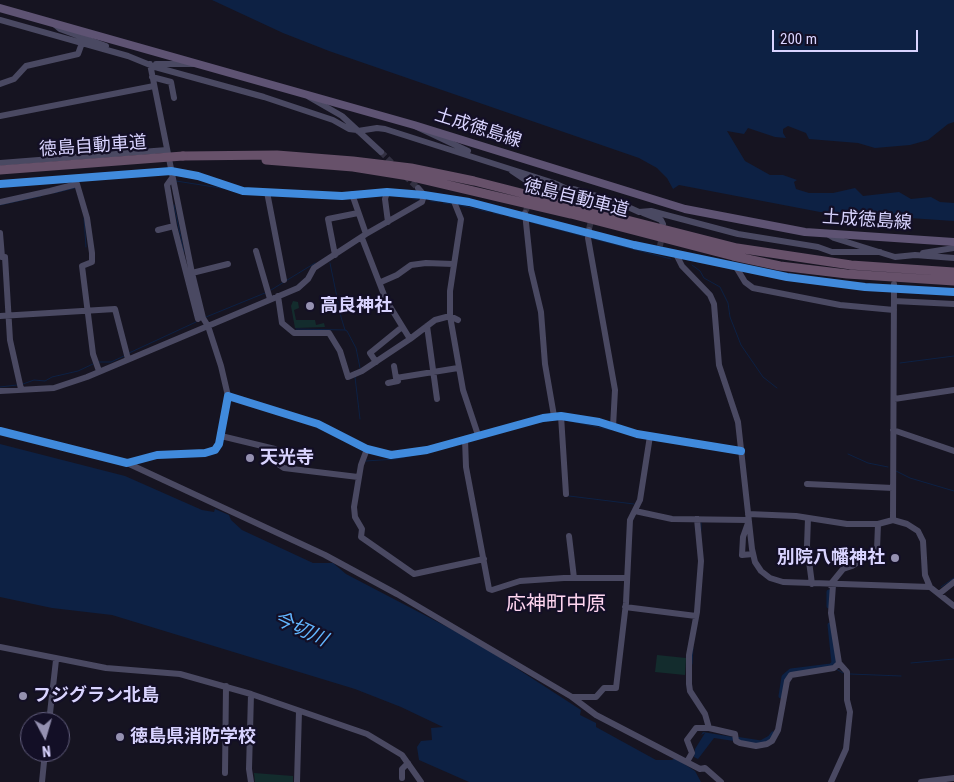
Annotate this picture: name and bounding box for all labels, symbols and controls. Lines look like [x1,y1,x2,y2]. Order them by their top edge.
scale bar [774,20,920,52]
text: 200 m [780,30,817,48]
street label: 土成徳島線 [432,105,524,153]
street label: 徳島自動車道 [38,132,148,162]
street label: 徳島自動車道 [521,175,631,223]
street label: 土成徳島線 [821,207,913,235]
place label: 高良神社 [320,295,392,317]
marker: 高良神社 [304,300,316,312]
place label: 天光寺 [260,447,314,469]
marker: 天光寺 [244,452,256,464]
place label: 別院八幡神社 [777,547,885,569]
marker: 別院八幡神社 [889,552,901,564]
district label: 応神町中原 [506,593,606,617]
water label: 今切川 [269,608,331,652]
place label: フジグラン北島 [33,685,159,707]
marker: フジグラン北島 [17,690,29,702]
north arrow [20,712,70,762]
place label: 徳島県消防学校 [130,726,256,748]
marker: 徳島県消防学校 [114,731,126,743]
text: N [41,743,52,759]

